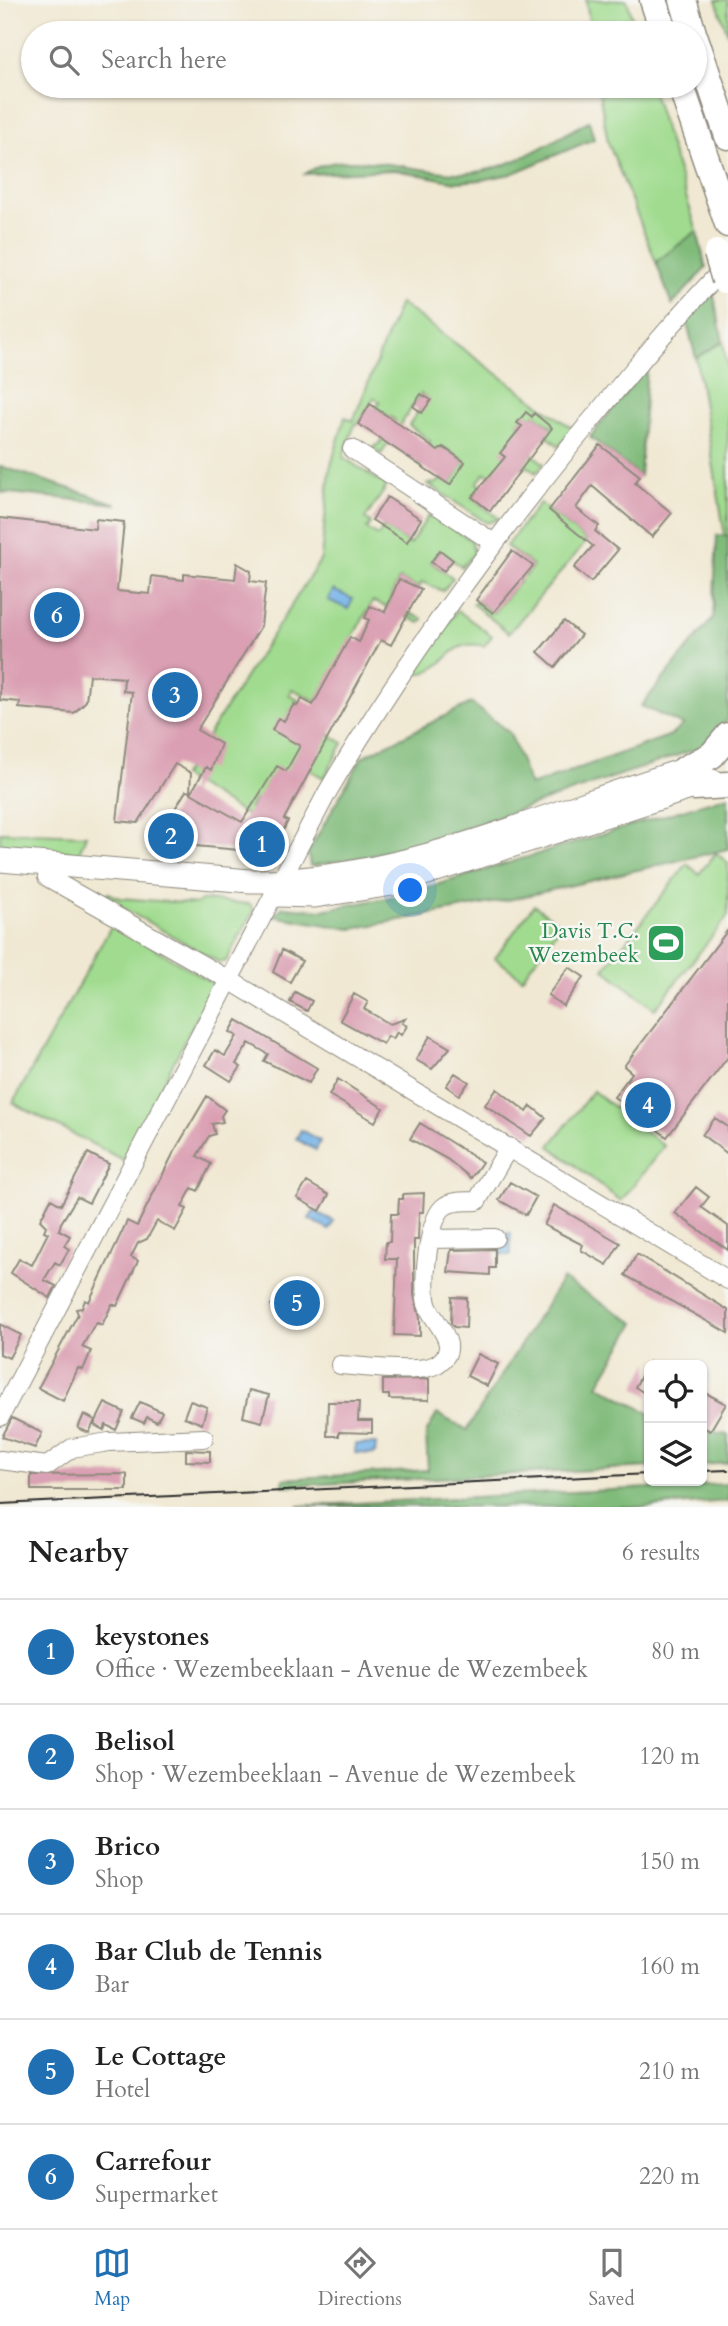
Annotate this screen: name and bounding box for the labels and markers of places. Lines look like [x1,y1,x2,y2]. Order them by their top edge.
pin: 6 [34,589,80,641]
pin: 3 [152,669,198,721]
pin: 2 [148,810,194,862]
pin: 1 [239,818,285,870]
place label: Davis T.C. Wezembeek [527,917,640,970]
sports icon: Davis T.C. Wezembeek [645,922,687,964]
pin: 4 [625,1079,671,1131]
pin: 5 [274,1277,320,1329]

